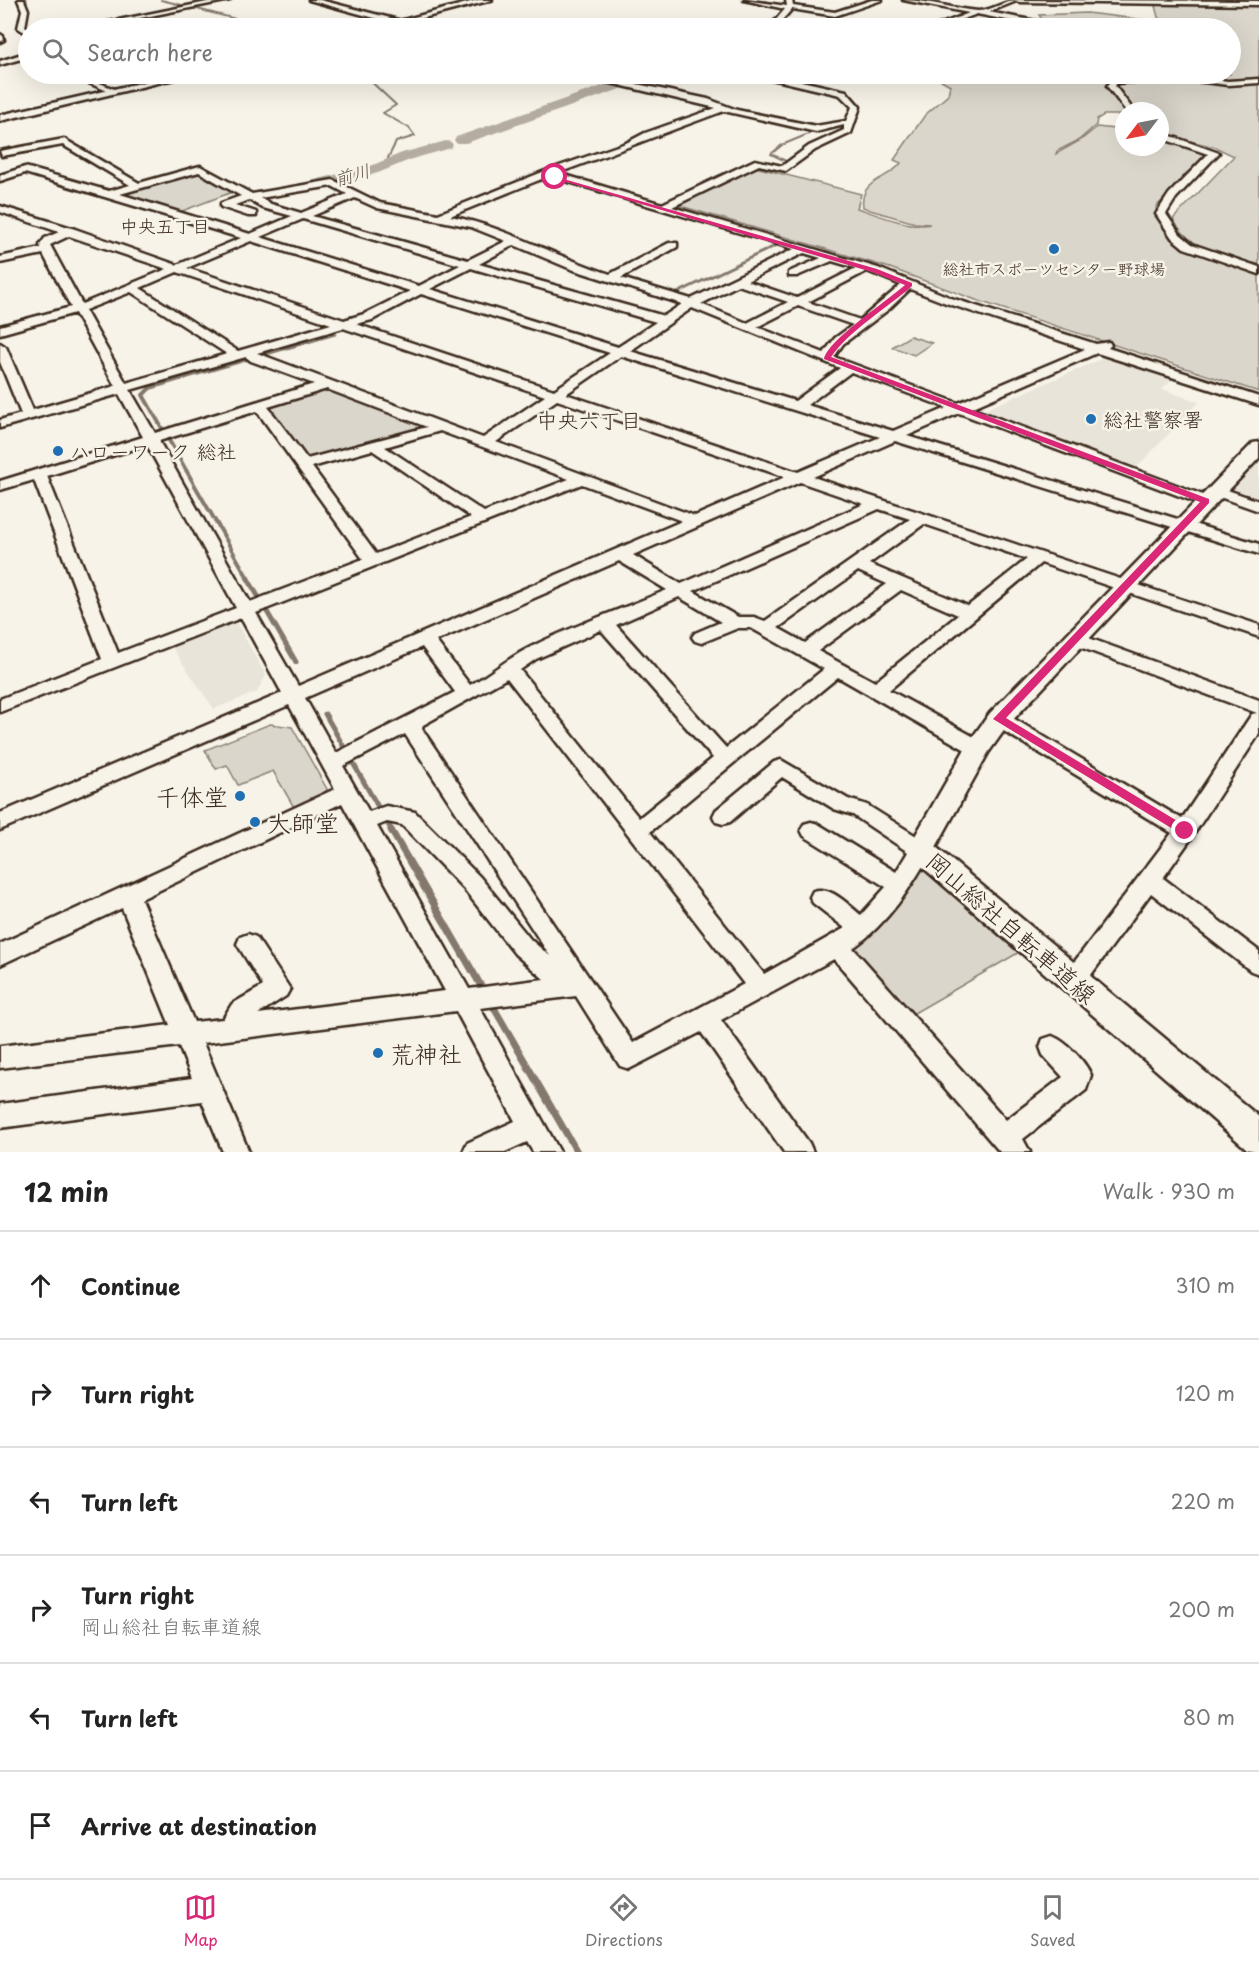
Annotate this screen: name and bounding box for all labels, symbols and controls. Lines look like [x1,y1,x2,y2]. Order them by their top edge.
search box [18,18,1241,84]
icon: search [39,35,72,68]
text: Search here [87,35,213,68]
north arrow [1115,102,1169,156]
water label: 前川 [331,156,373,192]
route start [541,163,567,189]
district label: 中央五丁目 [120,212,210,239]
marker: 総社市スポーツセンター野球場 [1047,242,1061,256]
place label: 総社市スポーツセンター野球場 [942,256,1166,280]
district label: 中央六丁目 [537,403,642,435]
place label: 総社警察署 [1103,404,1203,434]
marker: 総社警察署 [1084,412,1098,426]
place label: ハローワーク 総社 [70,436,237,466]
marker: ハローワーク 総社 [51,444,65,458]
place label: 千体堂 [156,778,228,814]
marker: 千体堂 [233,789,247,803]
place label: 大師堂 [267,804,339,840]
marker: 大師堂 [248,815,262,829]
route end [1171,817,1197,843]
street label: 岡山総社自転車道線 [919,843,1105,1011]
place label: 荒神社 [390,1035,462,1071]
marker: 荒神社 [371,1046,385,1060]
text: 12 min [24,1172,109,1211]
text: Walk · 930 m [1103,1176,1235,1206]
icon: ahead [24,1269,57,1302]
text: Continue [81,1269,180,1302]
text: 310 m [1175,1270,1235,1300]
icon: right [24,1377,57,1410]
text: Turn right [81,1377,194,1410]
text: 120 m [1176,1378,1235,1408]
icon: left [24,1485,57,1518]
text: Turn left [81,1485,178,1518]
text: 220 m [1171,1486,1235,1516]
text: Turn right [81,1578,194,1611]
icon: right [24,1593,57,1626]
text: 200 m [1168,1594,1235,1624]
text: 岡山総社自転車道線 [81,1611,261,1641]
icon: left [24,1701,57,1734]
text: Turn left [81,1701,178,1734]
text: 80 m [1183,1702,1235,1732]
icon: arrive [24,1809,57,1842]
text: Arrive at destination [81,1809,317,1842]
tab: Map [184,1891,218,1951]
tab: Directions [585,1891,663,1951]
tab: Saved [1030,1891,1075,1951]

